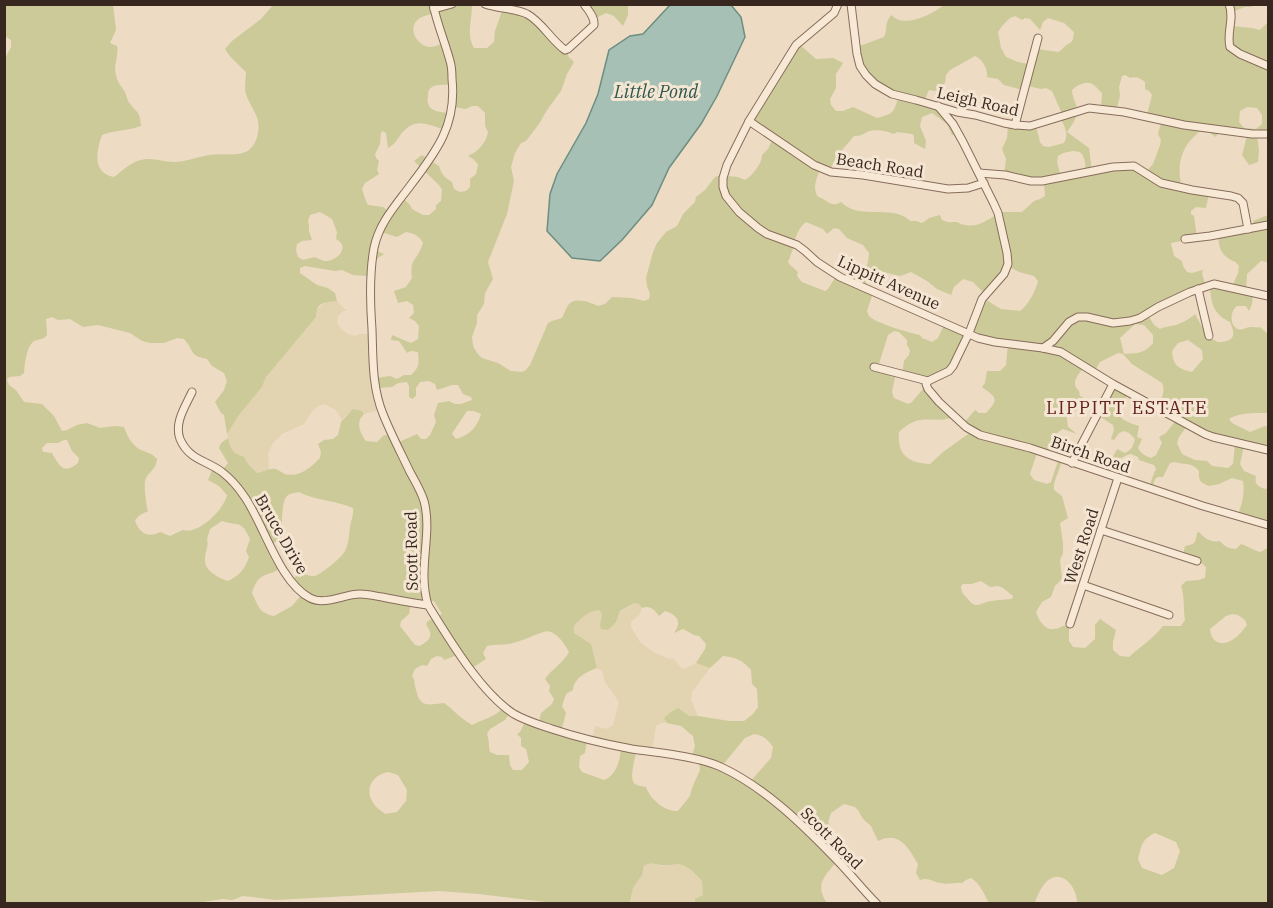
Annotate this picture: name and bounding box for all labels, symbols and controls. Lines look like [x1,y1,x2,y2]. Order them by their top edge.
water label: Little Pond [613,80,698,103]
street label: Leigh Road [935,82,1021,120]
street label: Beach Road [835,148,925,182]
street label: Lippitt Avenue [835,250,943,314]
district label: LIPPITT ESTATE [1046,396,1208,419]
street label: Birch Road [1049,431,1134,477]
street label: Bruce Drive [251,491,313,577]
street label: West Road [1059,505,1103,586]
street label: Scott Road [400,511,422,591]
street label: Scott Road [797,803,867,873]

